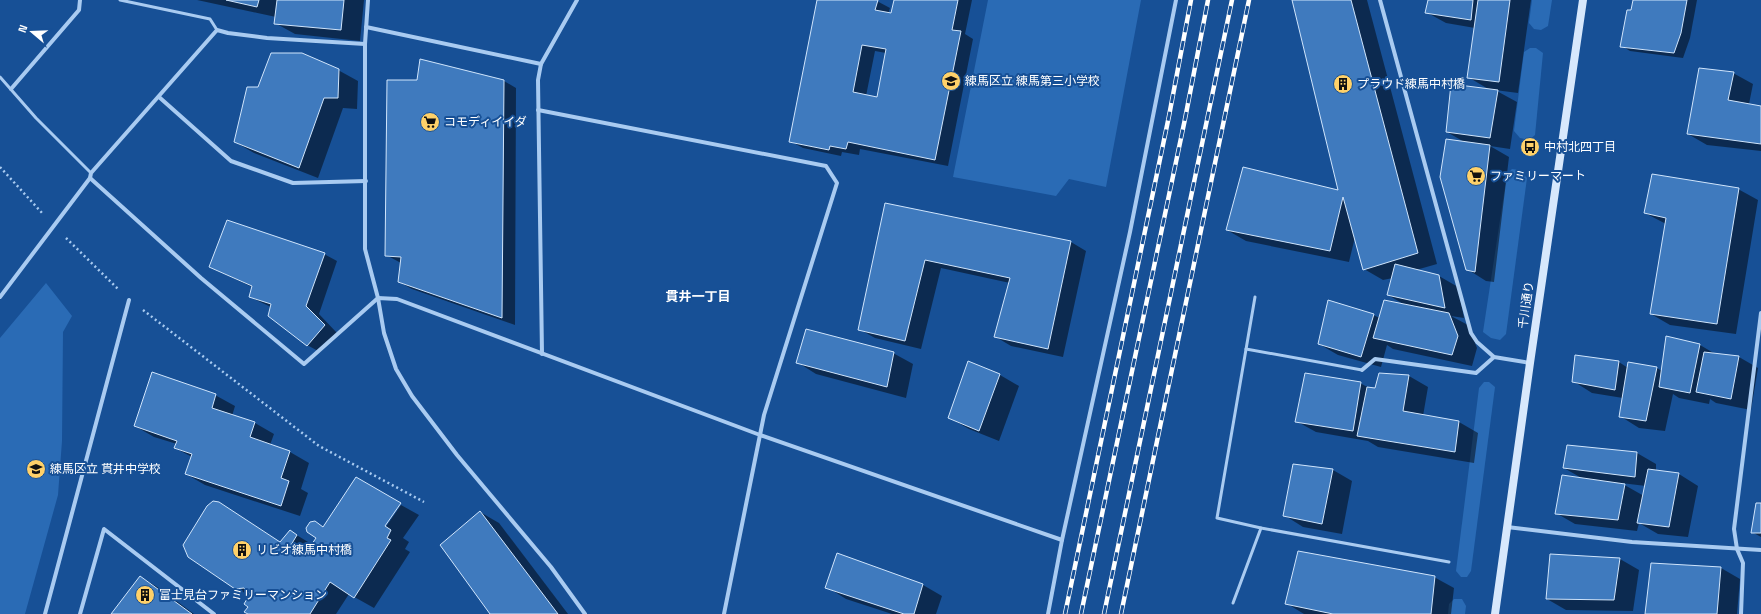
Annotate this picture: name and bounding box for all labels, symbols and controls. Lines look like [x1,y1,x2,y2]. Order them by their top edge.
north arrow [12,12,52,52]
text: N [15,23,30,35]
school or university icon: 練馬区立 練馬第三小学校 [940,70,962,92]
place label: 練馬区立 練馬第三小学校 [965,73,1100,89]
building icon: プラウド練馬中村橋 [1332,73,1354,95]
place label: プラウド練馬中村橋 [1357,76,1465,92]
supermarket icon: コモディイイダ [419,111,441,133]
place label: コモディイイダ [444,114,527,130]
bus stop icon: 中村北四丁目 [1519,136,1541,158]
place label: 中村北四丁目 [1544,139,1616,155]
supermarket icon: ファミリーマート [1465,165,1487,187]
place label: ファミリーマート [1490,168,1586,184]
street label: 千川通り [1515,280,1537,330]
district label: 貫井一丁目 [665,288,731,305]
school or university icon: 練馬区立 貫井中学校 [25,458,47,480]
place label: 練馬区立 貫井中学校 [50,461,161,477]
building icon: リビオ練馬中村橋 [231,539,253,561]
place label: リビオ練馬中村橋 [256,542,352,558]
building icon: 富士見台ファミリーマンション [134,584,156,606]
place label: 富士見台ファミリーマンション [159,587,327,603]

